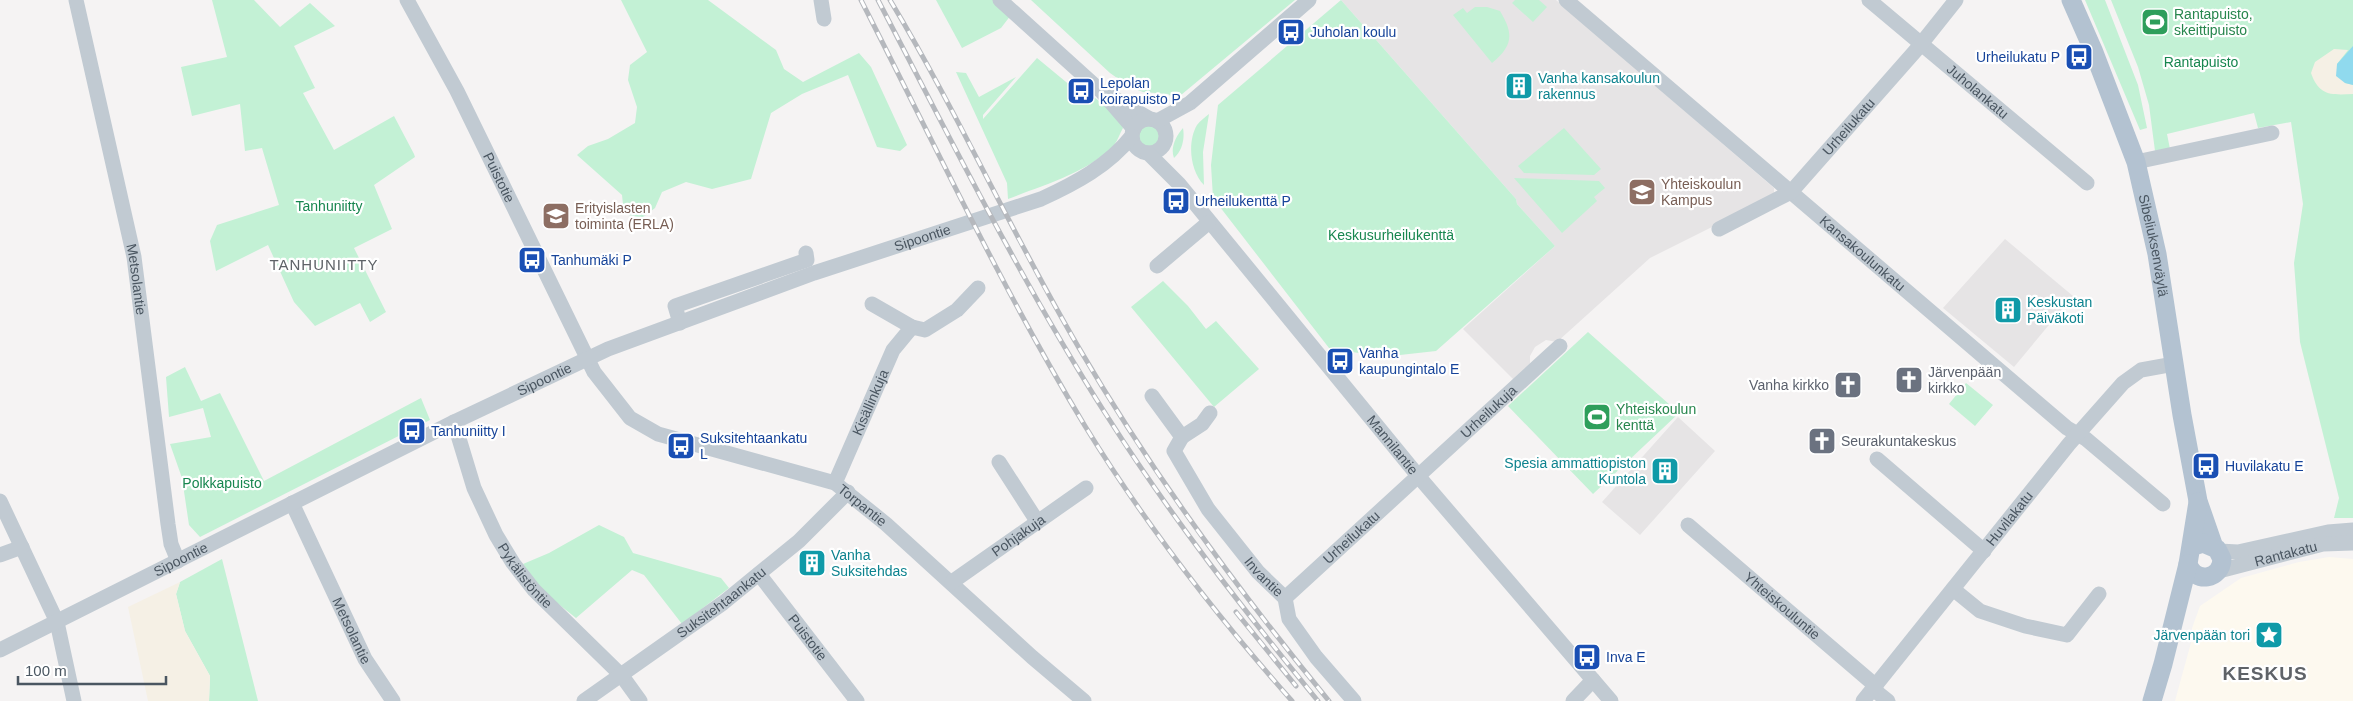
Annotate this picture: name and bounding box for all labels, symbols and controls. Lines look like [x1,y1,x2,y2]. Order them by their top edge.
place label: Rantapuisto, skeittipuisto [2174,6,2253,38]
sports icon: Rantapuisto, skeittipuisto [2140,7,2170,37]
bus stop icon: Juholan koulu [1276,17,1306,47]
place label: Juholan koulu [1310,24,1396,40]
bus stop icon: Urheilukatu P [2064,42,2094,72]
place label: Urheilukatu P [1976,49,2060,65]
park label: Rantapuisto [2164,54,2239,70]
street label: Juholankatu [1944,61,2012,122]
place label: Vanha kansakoulun rakennus [1538,70,1660,102]
building icon: Vanha kansakoulun rakennus [1504,71,1534,101]
place label: Lepolan koirapuisto P [1100,75,1181,107]
bus stop icon: Lepolan koirapuisto P [1066,76,1096,106]
street label: Urheilukatu [1819,95,1878,159]
street label: Puistotie [480,150,518,205]
place label: Yhteiskoulun Kampus [1661,176,1741,208]
school or university icon: Yhteiskoulun Kampus [1627,177,1657,207]
bus stop icon: Urheilukenttä P [1161,186,1191,216]
place label: Urheilukenttä P [1195,193,1291,209]
street label: Sibeliuksenväylä [2136,193,2172,298]
park label: Tanhuniitty [296,198,362,214]
place label: Erityislasten toiminta (ERLA) [575,200,674,232]
school or university icon: Erityislasten toiminta (ERLA) [541,201,571,231]
street label: Kansakoulunkatu [1816,212,1909,294]
street label: Sipoontie [892,221,953,254]
park label: Keskusurheilukenttä [1328,227,1454,243]
street label: Metsolantie [123,242,149,316]
bus stop icon: Tanhumäki P [517,245,547,275]
place label: Tanhumäki P [551,252,632,268]
district label: TANHUNIITTY [269,256,379,273]
place label: Keskustan Päiväkoti [2027,294,2092,326]
building icon: Keskustan Päiväkoti [1993,295,2023,325]
place label: Vanha kaupungintalo E [1359,345,1459,377]
bus stop icon: Vanha kaupungintalo E [1325,346,1355,376]
street label: Sipoontie [514,359,574,399]
place label: Järvenpään kirkko [1928,364,2001,396]
church icon: Järvenpään kirkko [1894,365,1924,395]
street label: Kisällinkuja [849,367,892,438]
church icon: Vanha kirkko [1833,370,1863,400]
place label: Vanha kirkko [1749,377,1829,393]
street label: Urheilukuja [1457,382,1520,441]
place label: Yhteiskoulun kenttä [1616,401,1696,433]
sports icon: Yhteiskoulun kenttä [1582,402,1612,432]
street label: Mannilantie [1364,412,1422,478]
bus stop icon: Tanhuniitty I [397,416,427,446]
place label: Tanhuniitty I [431,423,506,439]
church icon: Seurakuntakeskus [1807,426,1837,456]
place label: Suksitehtaankatu L [700,430,807,462]
bus stop icon: Suksitehtaankatu L [666,431,696,461]
place label: Seurakuntakeskus [1841,433,1956,449]
bus stop icon: Huvilakatu E [2191,451,2221,481]
place label: Spesia ammattiopiston Kuntola [1504,455,1646,487]
building icon: Spesia ammattiopiston Kuntola [1650,456,1680,486]
place label: Huvilakatu E [2225,458,2304,474]
park label: Polkkapuisto [182,475,262,491]
street label: Torpantie [835,481,890,530]
street label: Huvilakatu [1983,488,2036,549]
street label: Urheilukatu [1320,507,1383,567]
street label: Pohjakuja [989,511,1048,560]
street label: Rantakatu [2253,538,2319,569]
street label: Sipoontie [151,539,210,580]
street label: Pykälistöntie [495,540,556,612]
place label: Vanha Suksitehdas [831,547,907,579]
building icon: Vanha Suksitehdas [797,548,827,578]
street label: Invantie [1241,554,1287,600]
street label: Suksitehtaankatu [674,563,769,641]
street label: Yhteiskouluntie [1741,569,1824,643]
street label: Metsolantie [329,595,374,667]
street label: Puistotie [785,611,831,664]
place icon: Järvenpään tori [2254,620,2284,650]
place label: Järvenpään tori [2153,627,2250,643]
bus stop icon: Inva E [1572,642,1602,672]
place label: Inva E [1606,649,1646,665]
scale bar [18,654,165,686]
text: 100 m [25,662,67,679]
district label: KESKUS [2222,663,2308,684]

